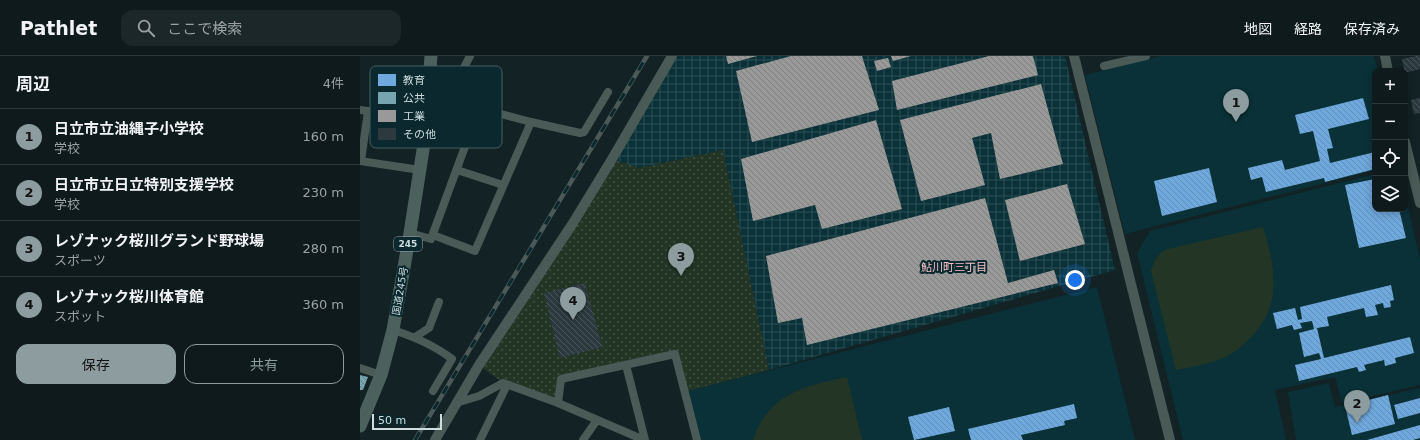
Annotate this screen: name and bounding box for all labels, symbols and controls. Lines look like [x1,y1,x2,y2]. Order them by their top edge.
search box [121,10,401,46]
text: Pathlet [20,17,97,39]
icon: search [135,17,157,39]
text: ここで検索 [167,20,242,38]
text: 地図 [1244,21,1272,37]
text: 経路 [1294,21,1322,37]
text: 保存済み [1344,21,1400,37]
legend [370,66,502,148]
map controls [1372,68,1408,212]
button: + [1372,68,1408,104]
text: 周辺 [16,74,50,94]
text: 教育 [403,74,425,87]
text: 4件 [323,76,344,91]
pin: 1 [1223,89,1249,122]
text: 公共 [403,92,425,105]
button: − [1372,104,1408,140]
text: 工業 [403,110,425,123]
text: 日立市立油縄子小学校 [54,120,204,138]
text: その他 [403,128,436,141]
text: 1 [24,129,34,144]
text: 160 m [302,129,344,144]
button: locate [1372,140,1408,176]
text: 学校 [54,141,80,156]
text: 日立市立日立特別支援学校 [54,176,234,194]
button: layers [1372,176,1408,212]
text: 2 [24,185,34,200]
text: 230 m [302,185,344,200]
text: 学校 [54,197,80,212]
text: レゾナック桜川グランド野球場 [54,232,264,250]
road number: 245 [394,237,422,251]
text: 3 [24,241,34,256]
text: 280 m [302,241,344,256]
pin: 3 [668,243,694,276]
text: スポーツ [54,253,106,268]
district label: 鮎川町三丁目 [921,261,987,274]
street label: 国道245号 [390,266,410,316]
your location [1065,270,1085,290]
pin: 4 [560,287,586,320]
text: レゾナック桜川体育館 [54,288,204,306]
text: 4 [24,297,34,312]
text: 360 m [302,297,344,312]
text: スポット [54,309,106,324]
button: 保存 [16,344,176,384]
button: 共有 [184,344,344,384]
pin: 2 [1344,390,1370,423]
scale bar [372,412,442,431]
text: 50 m [378,414,406,427]

